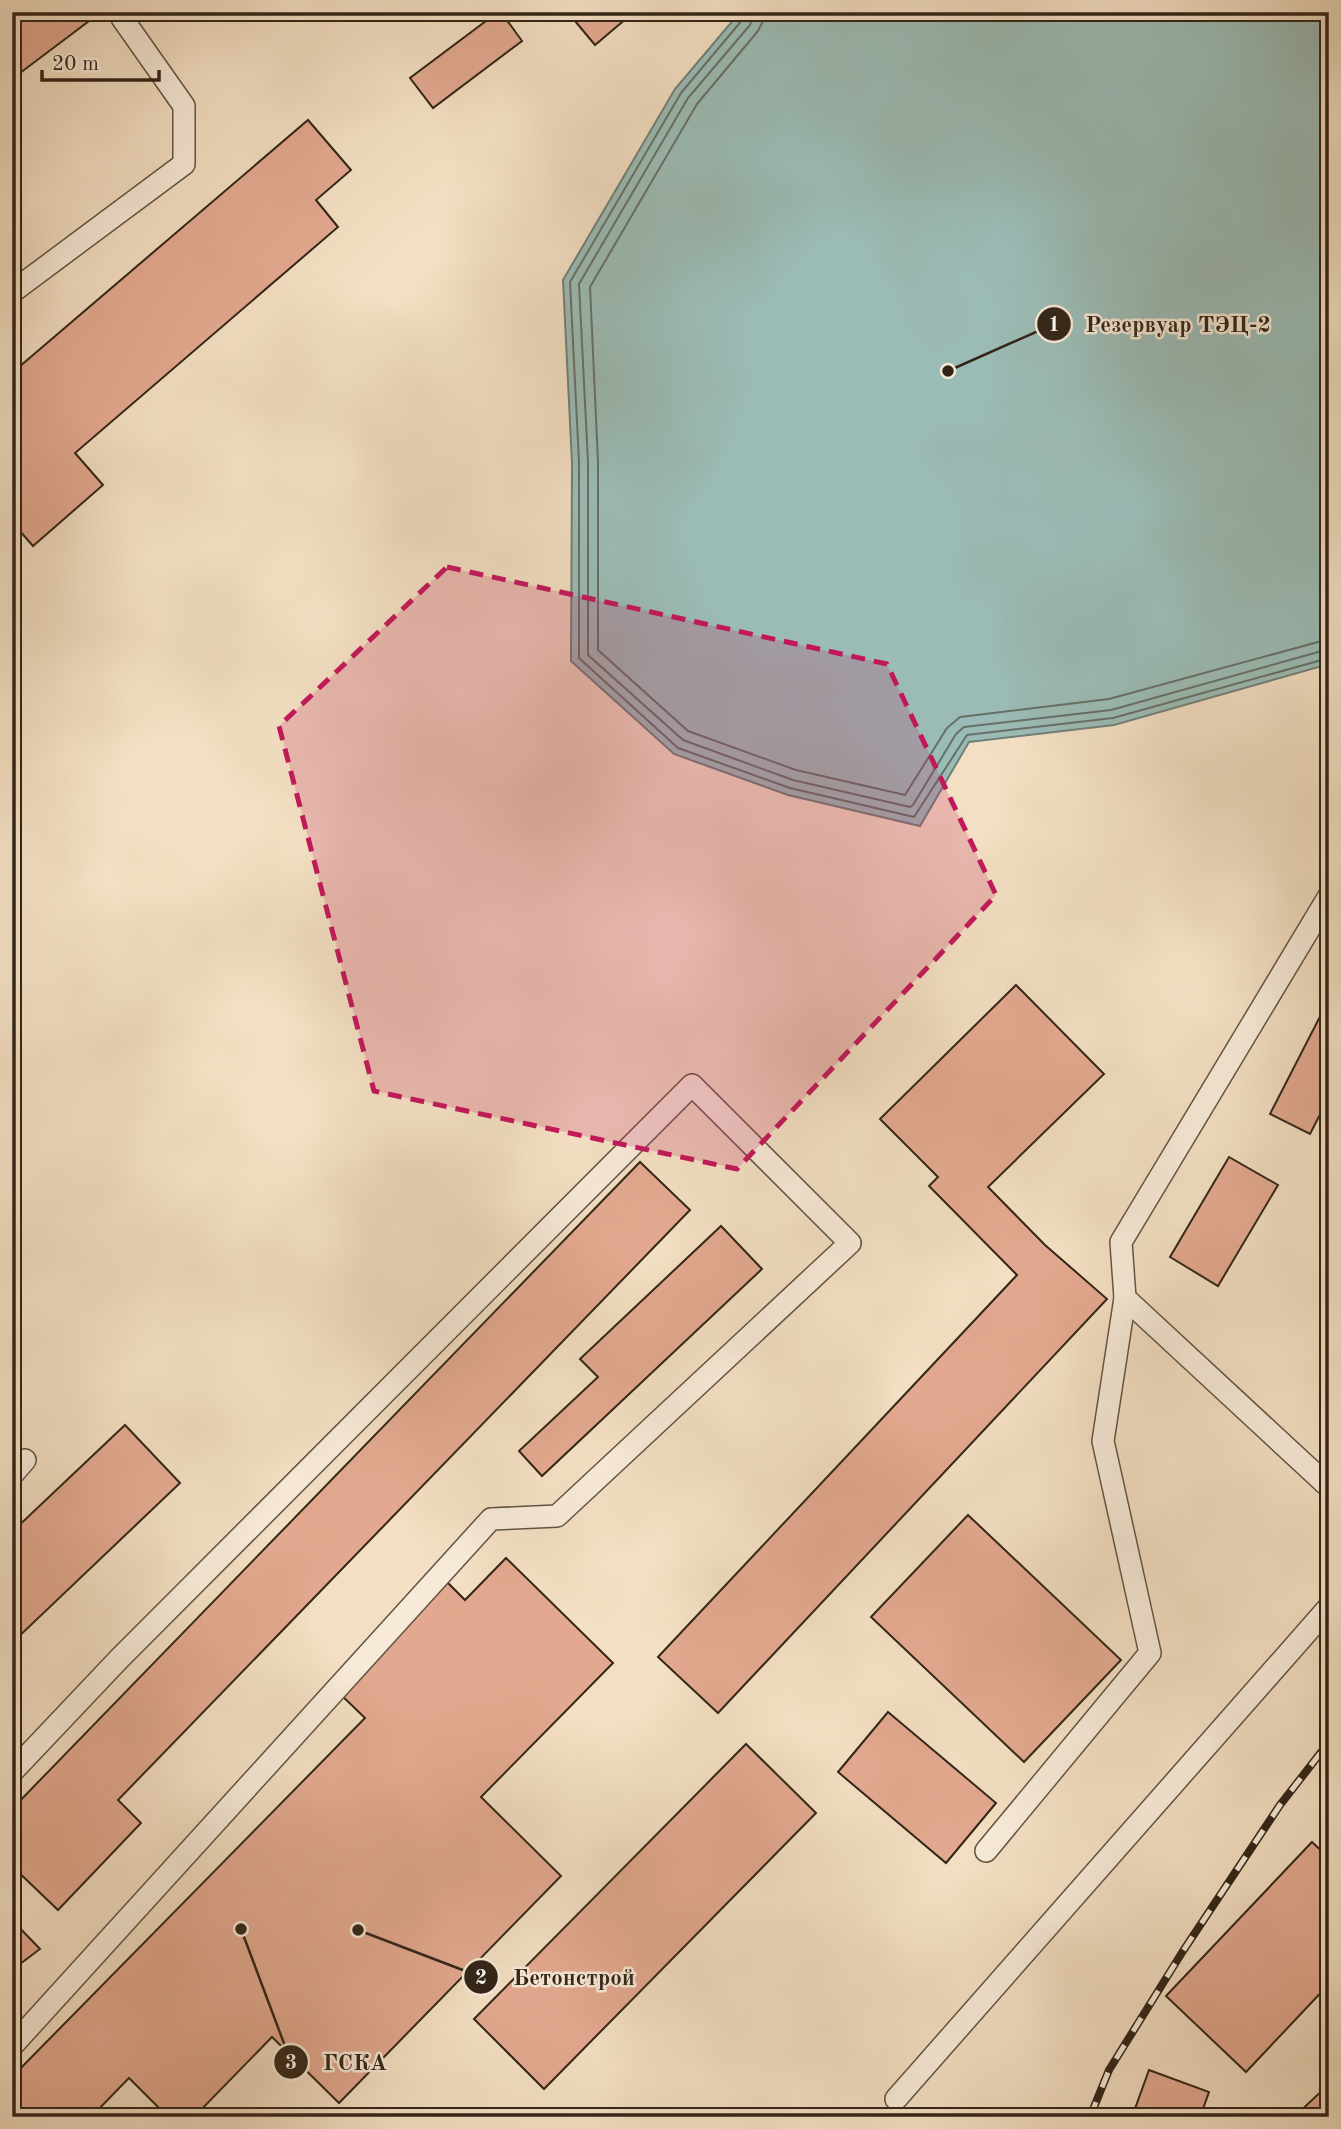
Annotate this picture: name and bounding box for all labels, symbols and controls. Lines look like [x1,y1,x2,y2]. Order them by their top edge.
scale bar [42,38,159,82]
text: 20 m [52,54,99,75]
callout: Резервуар ТЭЦ-2 [1036,302,1285,346]
text: Резервуар ТЭЦ-2 [1085,314,1271,337]
text: 1 [1048,315,1060,336]
callout: Бетонстрой [464,1955,649,1999]
text: Бетонстрой [513,1967,635,1990]
text: 2 [475,1968,487,1989]
callout: ГСКА [273,2040,401,2084]
text: ГСКА [323,2052,387,2075]
text: 3 [285,2053,297,2074]

